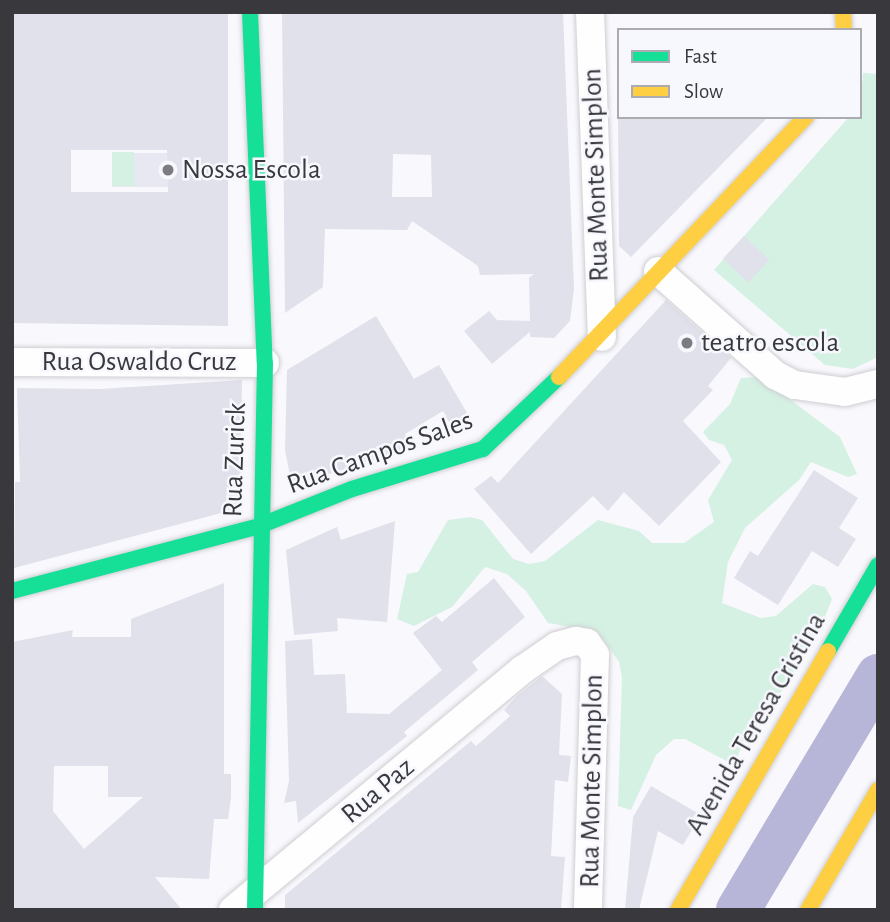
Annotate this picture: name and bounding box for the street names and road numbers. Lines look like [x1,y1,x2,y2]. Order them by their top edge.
street label: Rua Monte Simplon [575,68,617,282]
street label: Rua Oswaldo Cruz [42,345,236,379]
street label: Rua Zurick [216,402,254,518]
street label: Rua Campos Sales [283,404,477,502]
street label: Avenida Teresa Cristina [679,607,833,841]
street label: Rua Monte Simplon [573,674,611,888]
street label: Rua Paz [335,751,421,831]

